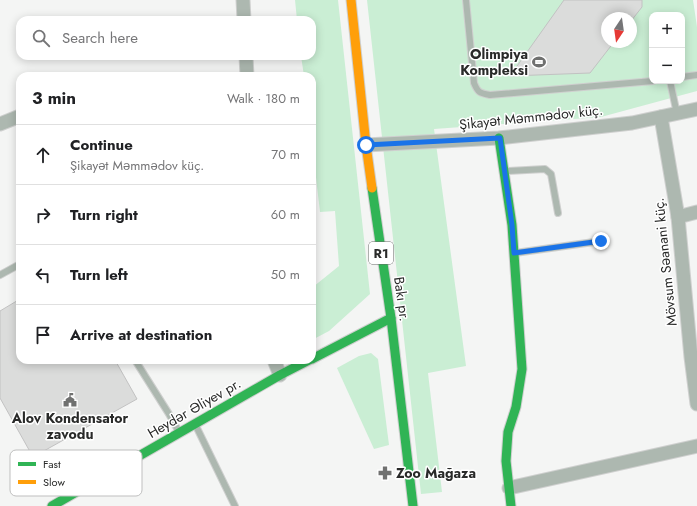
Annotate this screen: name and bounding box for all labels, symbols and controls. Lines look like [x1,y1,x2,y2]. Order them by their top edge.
north arrow [601,12,637,48]
map controls [649,12,685,84]
button: + [649,12,685,48]
search box [16,16,316,60]
icon: search [30,27,52,49]
text: Search here [62,27,138,49]
place label: Olimpiya Kompleksi [460,44,528,80]
button: − [649,48,685,84]
sports icon: Olimpiya Kompleksi [531,54,547,70]
text: 3 min [32,86,76,110]
text: Walk · 180 m [227,89,300,108]
street label: Şikayət Məmmədov küç. [458,99,604,135]
text: Continue [70,134,133,156]
route start [357,136,375,154]
icon: ahead [32,144,54,166]
text: 70 m [271,145,300,164]
text: Şikayət Məmmədov küç. [70,156,204,175]
street label: Mövsum Səanani küç. [648,197,682,327]
icon: right [32,204,54,226]
text: Turn right [70,204,138,226]
text: 60 m [271,205,300,224]
route end [592,232,610,250]
road number: R1 [369,242,393,264]
icon: left [32,264,54,286]
text: Turn left [70,264,128,286]
text: 50 m [271,265,300,284]
street label: Bakı pr. [389,275,415,323]
icon: arrive [32,324,54,346]
text: Arrive at destination [70,324,212,346]
street label: Heydər Əliyev pr. [144,373,244,443]
public building icon: Alov Kondensator zavodu [62,392,78,408]
place label: Alov Kondensator zavodu [11,408,128,444]
legend [10,450,142,496]
text: Fast [43,456,61,472]
place label: Zoo Mağaza [396,463,476,483]
pharmacy icon: Zoo Mağaza [377,465,393,481]
text: Slow [43,474,65,490]

